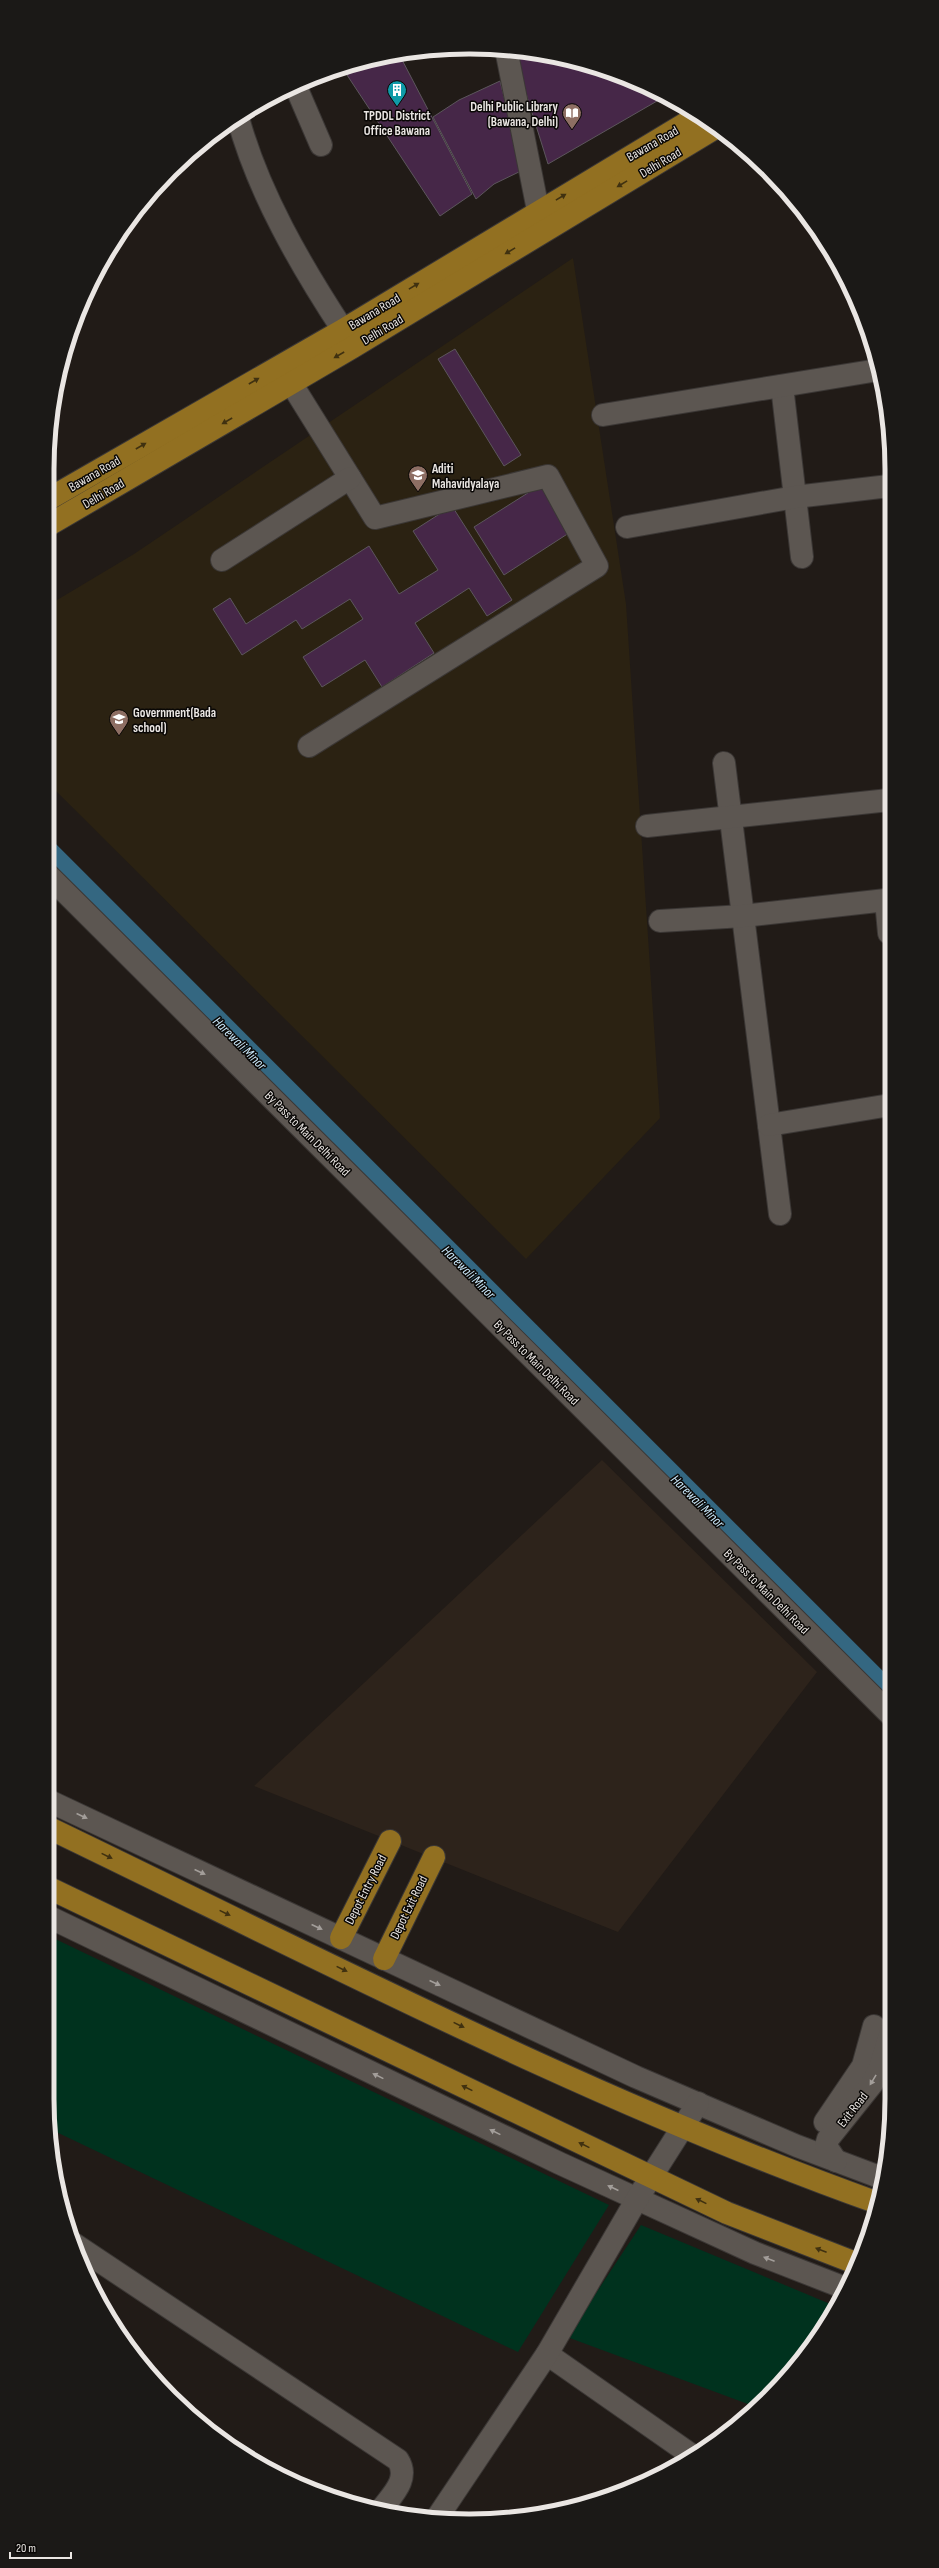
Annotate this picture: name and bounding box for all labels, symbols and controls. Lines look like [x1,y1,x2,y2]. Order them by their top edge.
building icon: TPDDL District Office Bawana [386,79,408,107]
place label: Delhi Public Library (Bawana, Delhi) [470,99,559,130]
library icon: Delhi Public Library (Bawana, Delhi) [561,102,583,130]
place label: TPDDL District Office Bawana [363,108,431,139]
street label: Bawana Road [624,123,681,165]
street label: Delhi Road [637,144,684,181]
one-way arrow [616,181,628,188]
one-way arrow [555,193,567,200]
one-way arrow [504,248,516,255]
one-way arrow [409,282,419,290]
street label: Bawana Road [346,290,403,333]
street label: Delhi Road [359,311,406,348]
one-way arrow [333,351,345,358]
one-way arrow [248,377,260,384]
one-way arrow [221,417,233,424]
one-way arrow [136,442,147,449]
street label: Bawana Road [66,453,123,495]
place label: Aditi Mahavidyalaya [431,461,499,492]
school or university icon: Aditi Mahavidyalaya [407,464,429,492]
street label: Delhi Road [80,476,127,512]
place label: Government(Bada school) [133,705,216,736]
school or university icon: Government(Bada school) [108,708,130,736]
water label: Harewali Minor [209,1013,271,1074]
street label: By Pass to Main Delhi Road [261,1088,353,1180]
water label: Harewali Minor [438,1242,500,1303]
street label: By Pass to Main Delhi Road [490,1317,582,1409]
water label: Harewali Minor [667,1471,729,1532]
street label: By Pass to Main Delhi Road [720,1546,812,1638]
one-way arrow [77,1813,88,1819]
street label: Depot Entry Road [342,1852,390,1927]
one-way arrow [102,1853,113,1859]
one-way arrow [194,1869,205,1875]
street label: Depot Exit Road [387,1873,431,1942]
one-way arrow [219,1910,230,1916]
one-way arrow [312,1924,323,1930]
one-way arrow [336,1966,348,1972]
one-way arrow [429,1979,441,1986]
one-way arrow [453,2022,465,2028]
one-way arrow [373,2073,384,2079]
one-way arrow [870,2074,877,2086]
one-way arrow [461,2085,472,2091]
street label: Exit Road [834,2089,872,2130]
one-way arrow [490,2129,501,2135]
one-way arrow [578,2142,590,2148]
one-way arrow [607,2185,619,2191]
one-way arrow [695,2198,707,2204]
one-way arrow [815,2246,827,2252]
one-way arrow [763,2255,775,2261]
scale bar [10,2534,71,2560]
text: 20 m [16,2541,36,2556]

